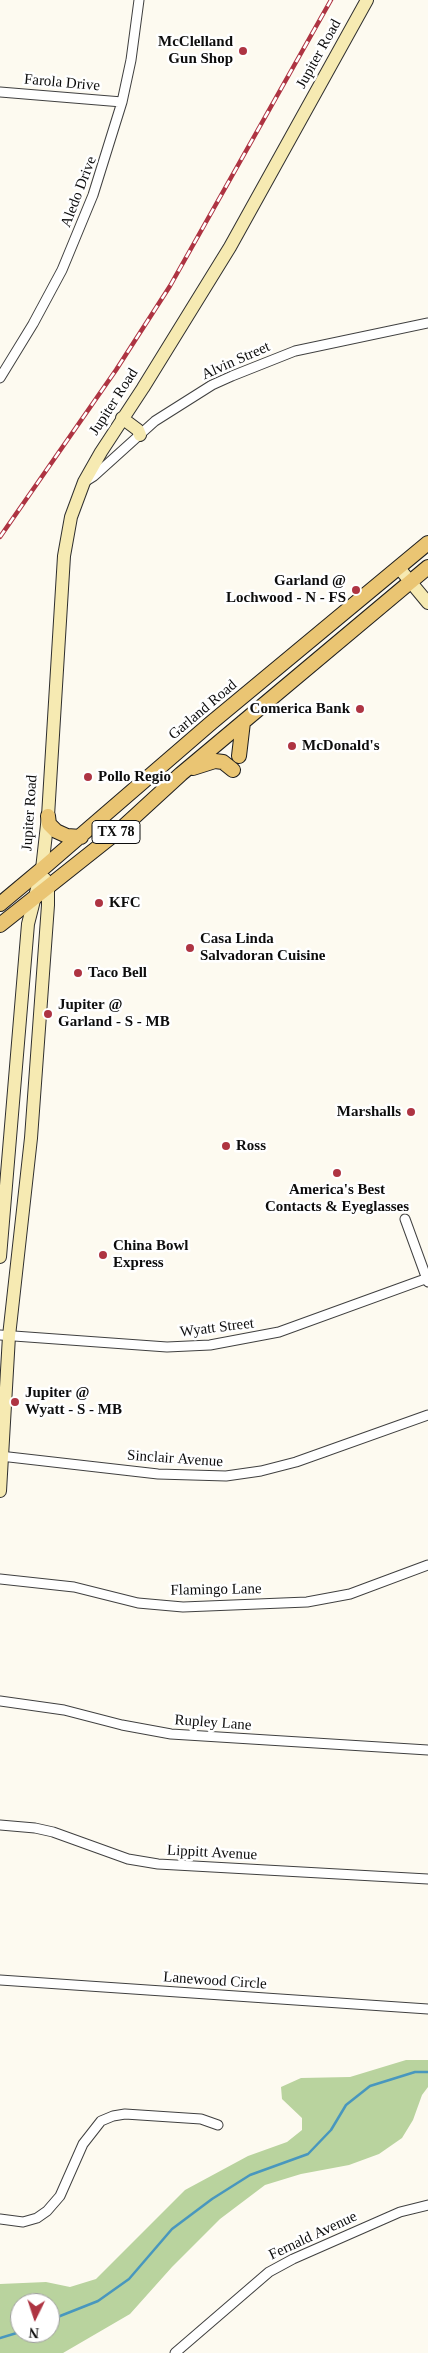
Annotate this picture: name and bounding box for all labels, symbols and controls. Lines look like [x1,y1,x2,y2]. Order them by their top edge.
street label: Jupiter Road [293,16,345,92]
place label: McClelland Gun Shop [158,33,233,68]
marker: McClelland Gun Shop [237,45,249,57]
street label: Farola Drive [23,71,101,95]
street label: Aledo Drive [57,154,101,230]
street label: Alvin Street [199,338,273,384]
street label: Jupiter Road [86,365,142,439]
place label: Garland @ Lochwood - N - FS [226,572,346,607]
marker: Garland @ Lochwood - N - FS [350,584,362,596]
street label: Garland Road [165,676,241,744]
place label: Comerica Bank [250,700,350,718]
marker: Comerica Bank [354,703,366,715]
place label: McDonald's [302,737,380,755]
marker: McDonald's [286,740,298,752]
place label: Pollo Regio [98,768,171,786]
marker: Pollo Regio [82,771,94,783]
street label: Jupiter Road [18,774,42,852]
road number: TX 78 [92,820,140,844]
place label: KFC [109,894,141,912]
marker: KFC [93,897,105,909]
place label: Casa Linda Salvadoran Cuisine [200,930,325,965]
marker: Casa Linda Salvadoran Cuisine [184,942,196,954]
place label: Taco Bell [88,964,147,982]
marker: Taco Bell [72,967,84,979]
place label: Jupiter @ Garland - S - MB [58,996,170,1031]
marker: Jupiter @ Garland - S - MB [42,1008,54,1020]
place label: Marshalls [337,1103,401,1121]
marker: Marshalls [405,1106,417,1118]
place label: Ross [236,1137,266,1155]
marker: Ross [220,1140,232,1152]
marker: America's Best Contacts & Eyeglasses [331,1167,343,1179]
place label: America's Best Contacts & Eyeglasses [265,1181,409,1216]
place label: China Bowl Express [113,1237,188,1272]
marker: China Bowl Express [97,1249,109,1261]
street label: Wyatt Street [179,1315,255,1341]
place label: Jupiter @ Wyatt - S - MB [25,1384,122,1419]
marker: Jupiter @ Wyatt - S - MB [9,1396,21,1408]
street label: Sinclair Avenue [127,1447,223,1471]
street label: Flamingo Lane [170,1580,262,1600]
street label: Rupley Lane [174,1711,252,1735]
street label: Lippitt Avenue [167,1842,257,1864]
street label: Lanewood Circle [163,1968,267,1994]
street label: Fernald Avenue [266,2208,360,2264]
north arrow [10,2293,60,2343]
text: N [28,2325,40,2340]

